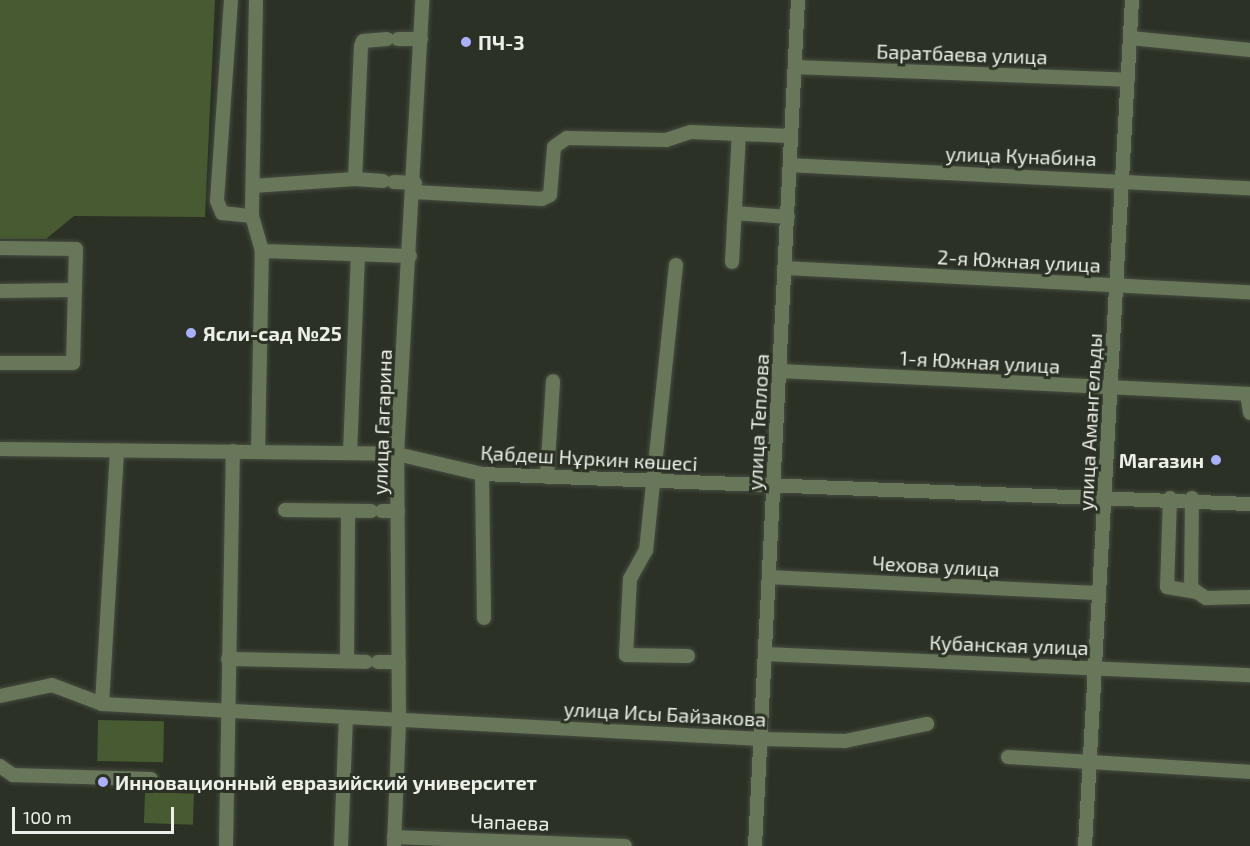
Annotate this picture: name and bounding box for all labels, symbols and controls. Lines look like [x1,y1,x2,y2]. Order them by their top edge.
place label: ПЧ-3 [478,30,525,54]
marker: ПЧ-3 [459,35,473,49]
street label: Баратбаева улица [876,39,1048,69]
street label: улица Кунабина [945,141,1097,171]
street label: 2-я Южная улица [937,245,1101,277]
place label: Ясли-сад №25 [203,321,342,345]
marker: Ясли-сад №25 [184,326,198,340]
street label: улица Амангельды [1073,333,1107,511]
street label: 1-я Южная улица [899,346,1061,378]
street label: улица Гагарина [367,349,397,495]
street label: улица Теплова [742,353,774,491]
street label: Қабдеш Нұркин көшесі [480,440,698,476]
place label: Магазин [1119,448,1204,472]
marker: Магазин [1209,453,1223,467]
street label: Чехова улица [872,551,1000,581]
street label: Кубанская улица [929,630,1089,660]
street label: улица Исы Байзакова [563,697,767,731]
place label: Инновационный евразийский университет [115,770,537,794]
marker: Инновационный евразийский университет [96,775,110,789]
scale bar [15,795,177,833]
text: 100 m [23,806,72,828]
street label: Чапаева [470,809,550,835]

